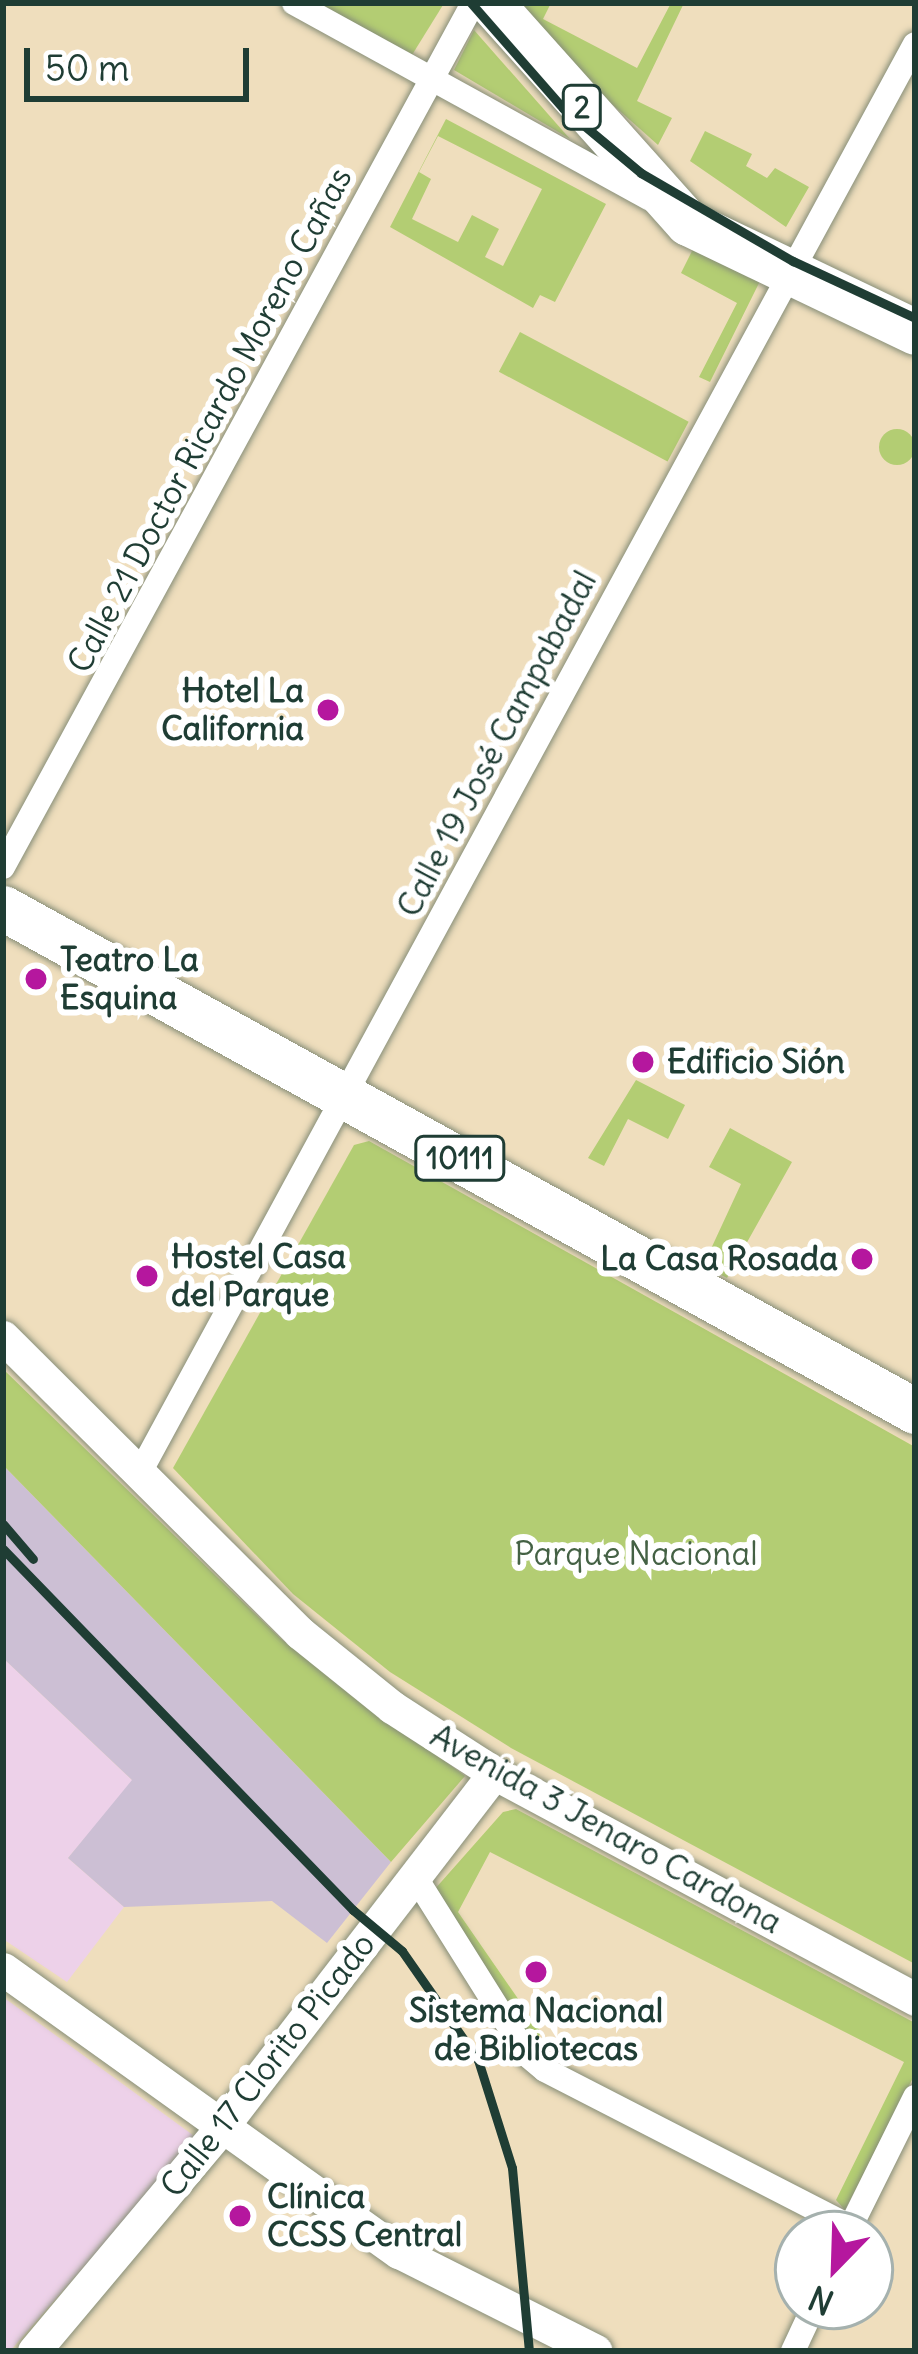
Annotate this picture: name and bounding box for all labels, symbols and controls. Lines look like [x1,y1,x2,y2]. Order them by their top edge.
scale bar [30,24,255,98]
text: 50 m [45,46,130,91]
road number: 2 [561,83,603,131]
street label: Calle 21 Doctor Ricardo Moreno Cañas [60,161,360,679]
street label: Calle 19 José Campabadal [389,564,605,924]
place label: Hotel La California [161,671,304,749]
marker: Hotel La California [315,697,341,723]
place label: Teatro La Esquina [60,940,199,1018]
marker: Teatro La Esquina [23,966,49,992]
place label: Edificio Sión [667,1042,845,1082]
marker: Edificio Sión [630,1049,656,1075]
road number: 10111 [412,1134,508,1182]
place label: Hostel Casa del Parque [171,1237,346,1315]
place label: La Casa Rosada [600,1239,838,1279]
marker: La Casa Rosada [849,1246,875,1272]
marker: Hostel Casa del Parque [134,1263,160,1289]
park label: Parque Nacional [514,1534,758,1574]
street label: Avenida 3 Jenaro Cardona [424,1716,788,1942]
street label: Calle 17 Clorito Picado [153,1925,383,2205]
marker: Sistema Nacional de Bibliotecas [523,1959,549,1985]
place label: Sistema Nacional de Bibliotecas [409,1991,663,2069]
place label: Clínica CCSS Central [267,2177,462,2255]
marker: Clínica CCSS Central [224,2200,256,2232]
north arrow [774,2210,894,2330]
text: N [802,2277,840,2324]

